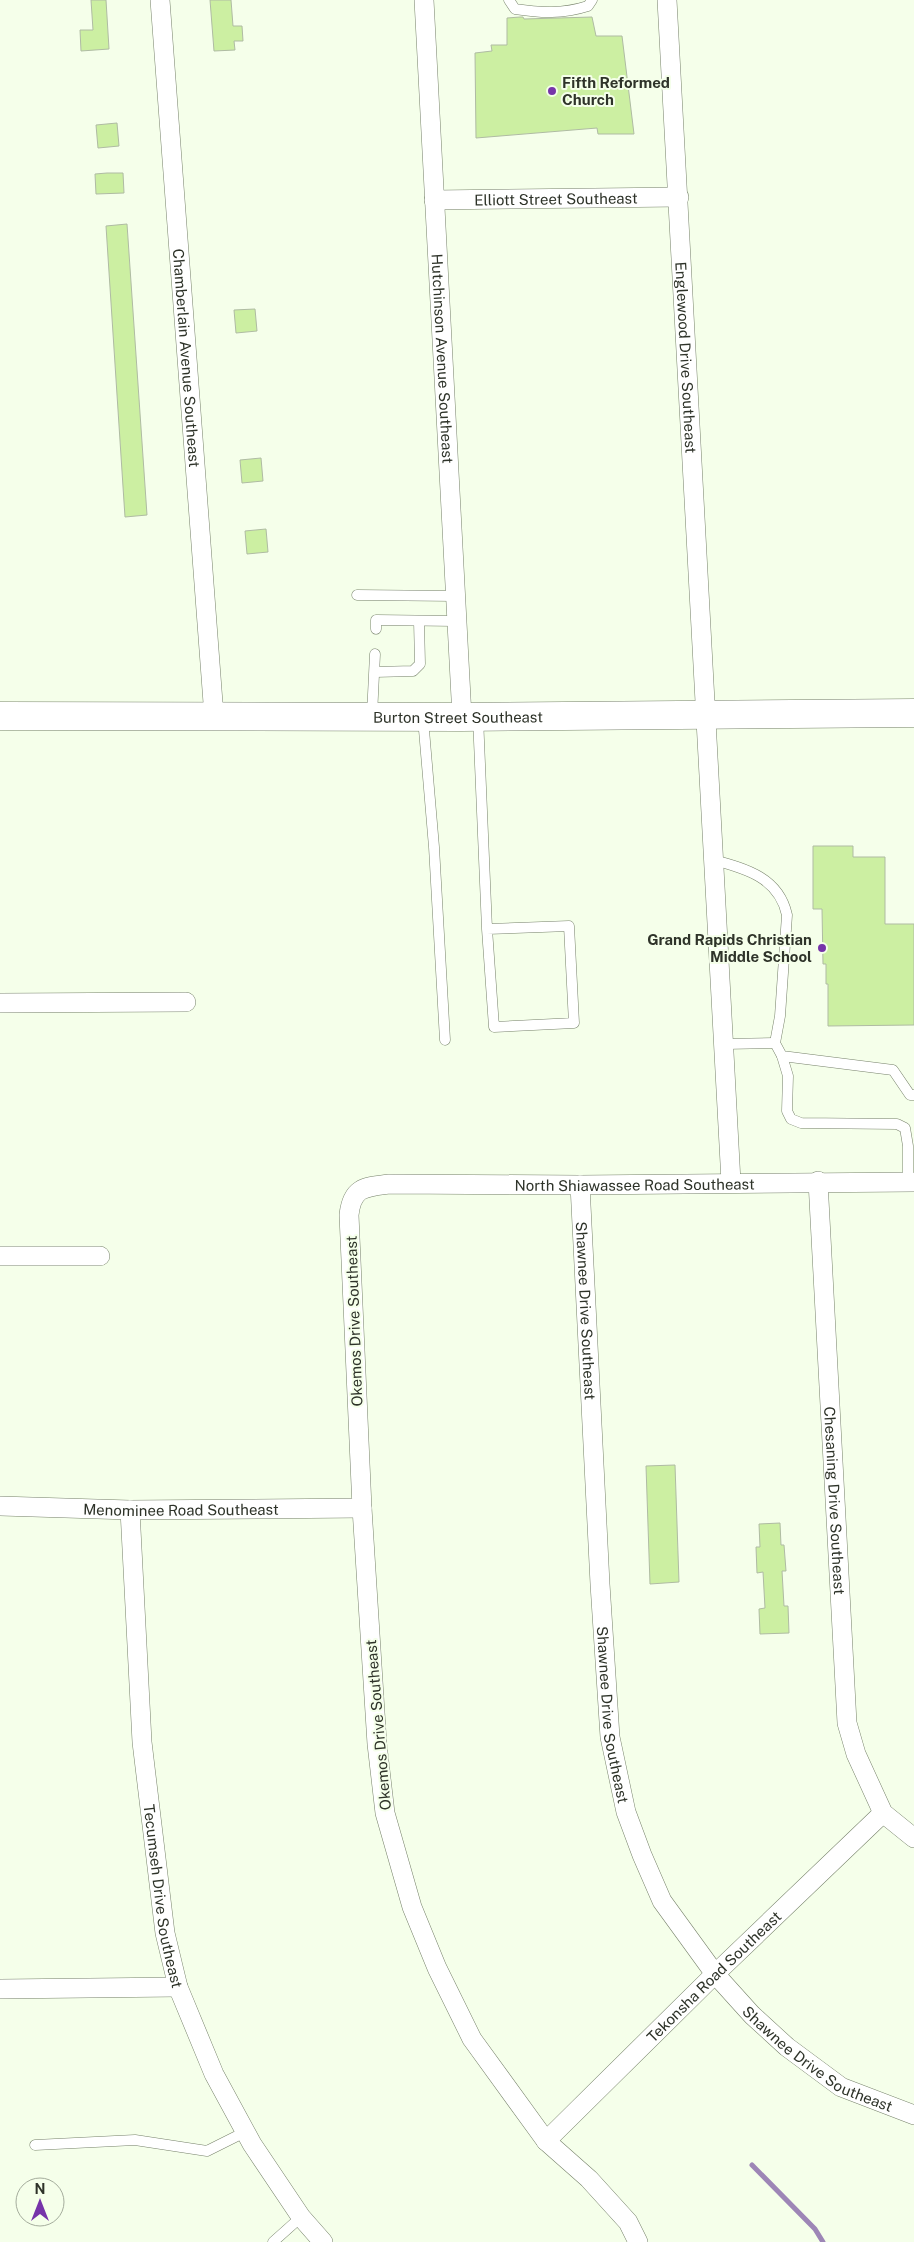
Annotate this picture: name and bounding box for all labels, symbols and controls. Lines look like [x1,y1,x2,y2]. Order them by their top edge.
place label: Fifth Reformed Church [562,74,670,108]
marker: Fifth Reformed Church [546,85,558,97]
street label: Elliott Street Southeast [474,189,638,208]
street label: Chamberlain Avenue Southeast [170,248,204,468]
street label: Hutchinson Avenue Southeast [429,253,457,464]
street label: Englewood Drive Southeast [673,261,700,454]
street label: Burton Street Southeast [373,708,543,726]
place label: Grand Rapids Christian Middle School [647,931,812,965]
marker: Grand Rapids Christian Middle School [816,942,828,954]
street label: North Shiawassee Road Southeast [514,1175,755,1194]
street label: Shawnee Drive Southeast [573,1221,599,1401]
street label: Okemos Drive Southeast [343,1235,365,1407]
street label: Chesaning Drive Southeast [822,1406,849,1595]
street label: Menominee Road Southeast [83,1500,279,1519]
street label: Shawnee Drive Southeast [594,1625,632,1805]
street label: Okemos Drive Southeast [362,1639,394,1811]
street label: Tecumseh Drive Southeast [141,1803,186,1990]
street label: Tekonsha Road Southeast [643,1907,784,2045]
street label: Shawnee Drive Southeast [739,2002,895,2115]
north arrow [15,2177,65,2227]
text: N [35,2181,45,2197]

